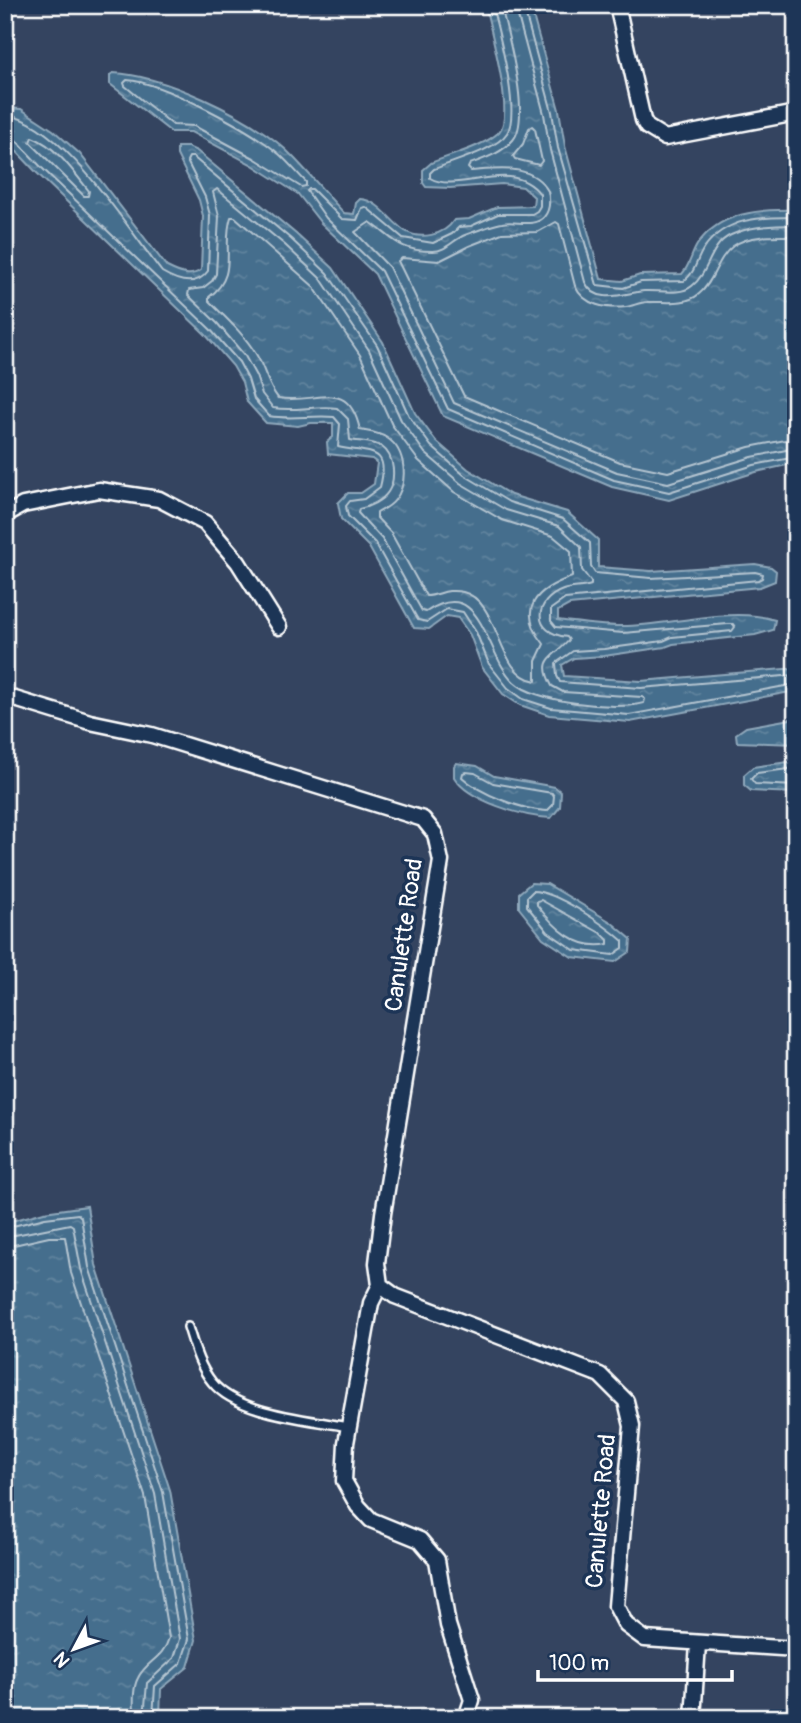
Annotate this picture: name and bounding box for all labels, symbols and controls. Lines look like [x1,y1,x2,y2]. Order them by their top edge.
street label: Canulette Road [379,856,429,1014]
street label: Canulette Road [580,1433,622,1589]
north arrow [38,1614,108,1684]
scale bar [538,1639,733,1683]
text: N [49,1647,75,1672]
text: 100 m [549,1650,609,1677]

